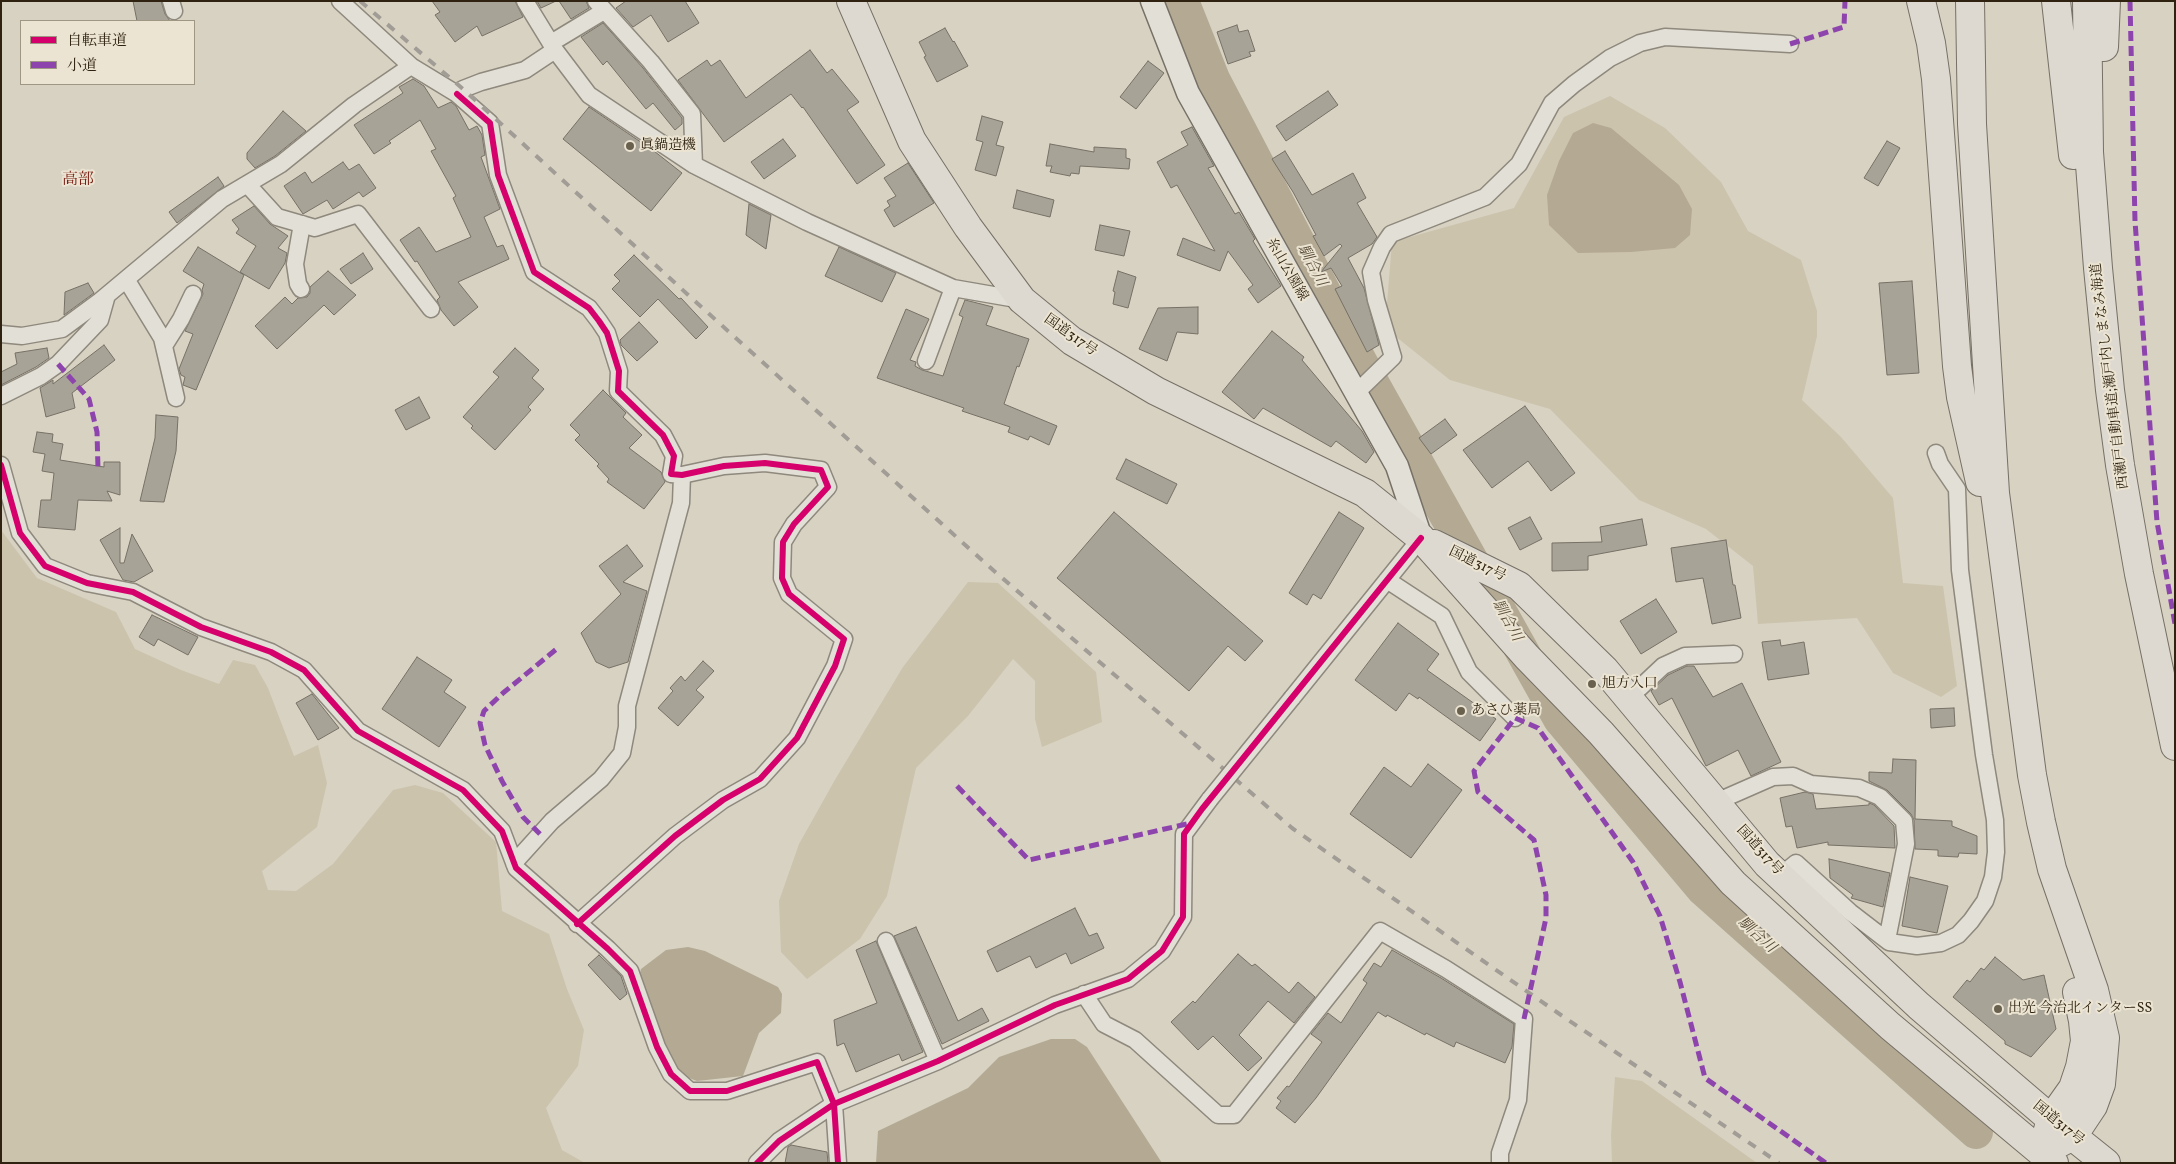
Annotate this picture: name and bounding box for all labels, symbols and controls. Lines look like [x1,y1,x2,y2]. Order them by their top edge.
legend [20,20,195,85]
text: 自転車道 [67,31,127,52]
text: 小道 [67,56,97,77]
place label: 眞鍋造機 [640,138,696,154]
marker: 眞鍋造機 [624,140,636,152]
district label: 高部 [62,171,94,191]
street label: 糸山公園線 [1261,235,1311,305]
water label: 馴合川 [1292,242,1330,290]
street label: 西瀬戸自動車道;瀬戸内しまなみ海道 [2089,262,2133,490]
street label: 国道317号 [1040,312,1100,360]
street label: 国道317号 [1446,544,1508,586]
water label: 馴合川 [1487,597,1525,645]
place label: 旭方入口 [1602,676,1658,692]
marker: 旭方入口 [1586,678,1598,690]
place label: あさひ薬局 [1471,703,1541,719]
marker: あさひ薬局 [1455,705,1467,717]
street label: 国道317号 [1732,823,1786,879]
water label: 馴合川 [1733,914,1779,958]
place label: 出光 今治北インターSS [2008,1001,2152,1017]
marker: 出光 今治北インターSS [1992,1003,2004,1015]
street label: 国道317号 [2029,1098,2087,1150]

